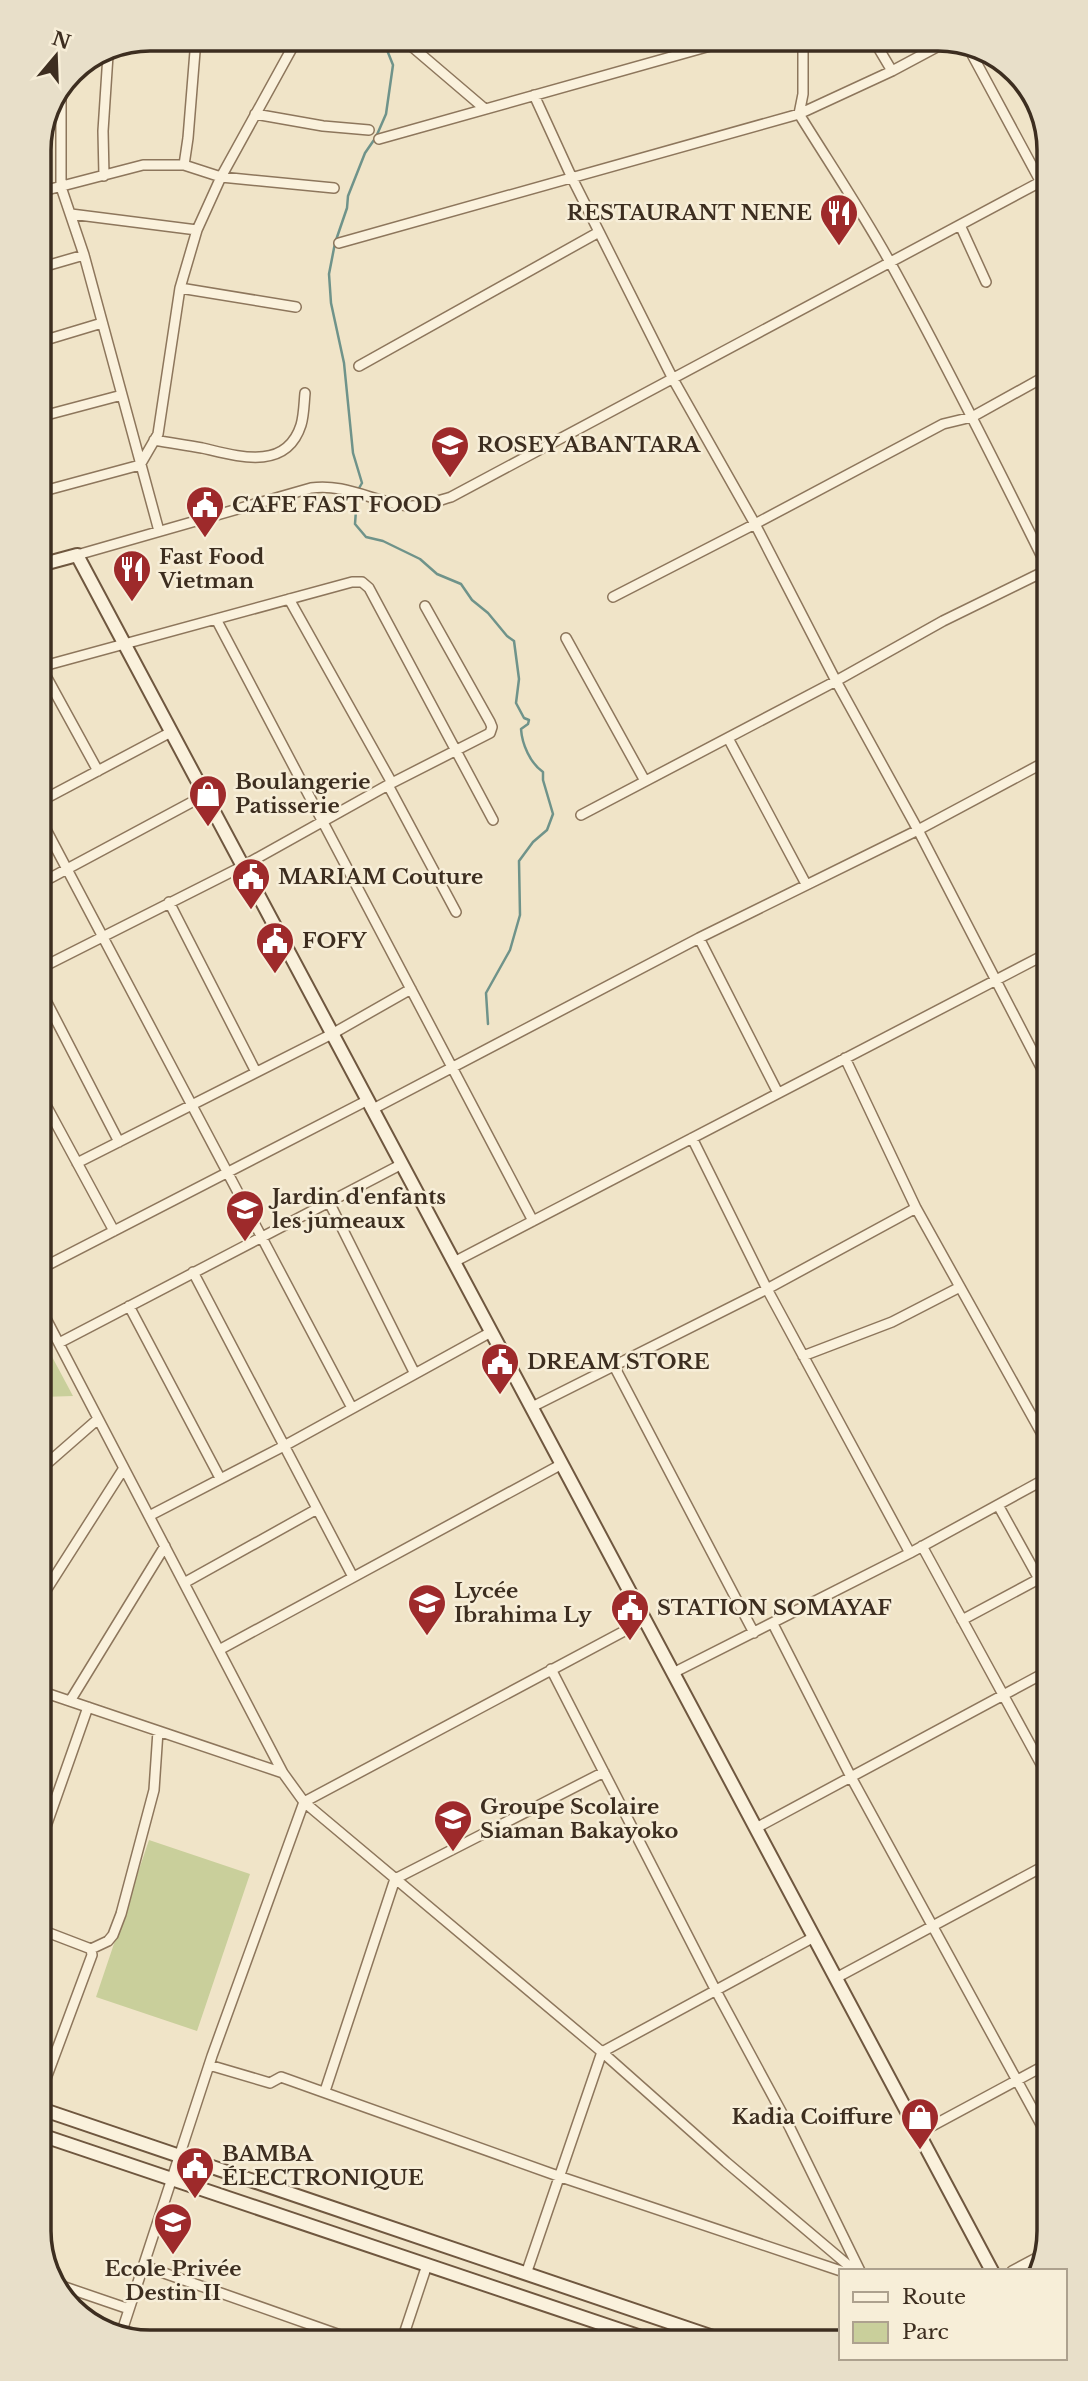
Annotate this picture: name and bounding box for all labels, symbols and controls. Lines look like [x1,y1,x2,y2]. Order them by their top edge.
north arrow [21,21,91,91]
text: N [49,27,74,54]
restaurant icon: RESTAURANT NENE [818,192,860,247]
place label: RESTAURANT NENE [567,200,812,226]
school or university icon: ROSEY ABANTARA [429,424,471,479]
place label: ROSEY ABANTARA [477,432,701,458]
public building icon: CAFE FAST FOOD [184,484,226,539]
place label: CAFE FAST FOOD [232,492,442,518]
place label: Fast Food Vietman [158,544,265,594]
restaurant icon: Fast Food Vietman [111,548,153,603]
place label: Boulangerie Patisserie [235,769,371,819]
shop icon: Boulangerie Patisserie [187,773,229,828]
public building icon: MARIAM Couture [230,856,272,911]
place label: MARIAM Couture [278,864,483,890]
public building icon: FOFY [254,920,296,975]
place label: FOFY [302,928,367,954]
place label: Jardin d'enfants les jumeaux [268,1184,446,1234]
school or university icon: Jardin d'enfants les jumeaux [224,1188,266,1243]
public building icon: DREAM STORE [479,1341,521,1396]
place label: DREAM STORE [527,1349,710,1375]
place label: Lycée Ibrahima Ly [454,1578,592,1628]
school or university icon: Lycée Ibrahima Ly [406,1582,448,1637]
public building icon: STATION SOMAYAF [609,1587,651,1642]
place label: STATION SOMAYAF [657,1595,892,1621]
place label: Groupe Scolaire Siaman Bakayoko [480,1794,678,1844]
school or university icon: Groupe Scolaire Siaman Bakayoko [432,1798,474,1853]
shop icon: Kadia Coiffure [899,2096,941,2151]
place label: Kadia Coiffure [731,2104,893,2130]
place label: BAMBA ÉLECTRONIQUE [222,2141,424,2191]
public building icon: BAMBA ÉLECTRONIQUE [174,2145,216,2200]
school or university icon: Ecole Privée Destin II [152,2201,194,2256]
place label: Ecole Privée Destin II [104,2256,242,2306]
legend [839,2269,1067,2360]
text: Route [902,2284,966,2310]
text: Parc [902,2319,949,2345]

